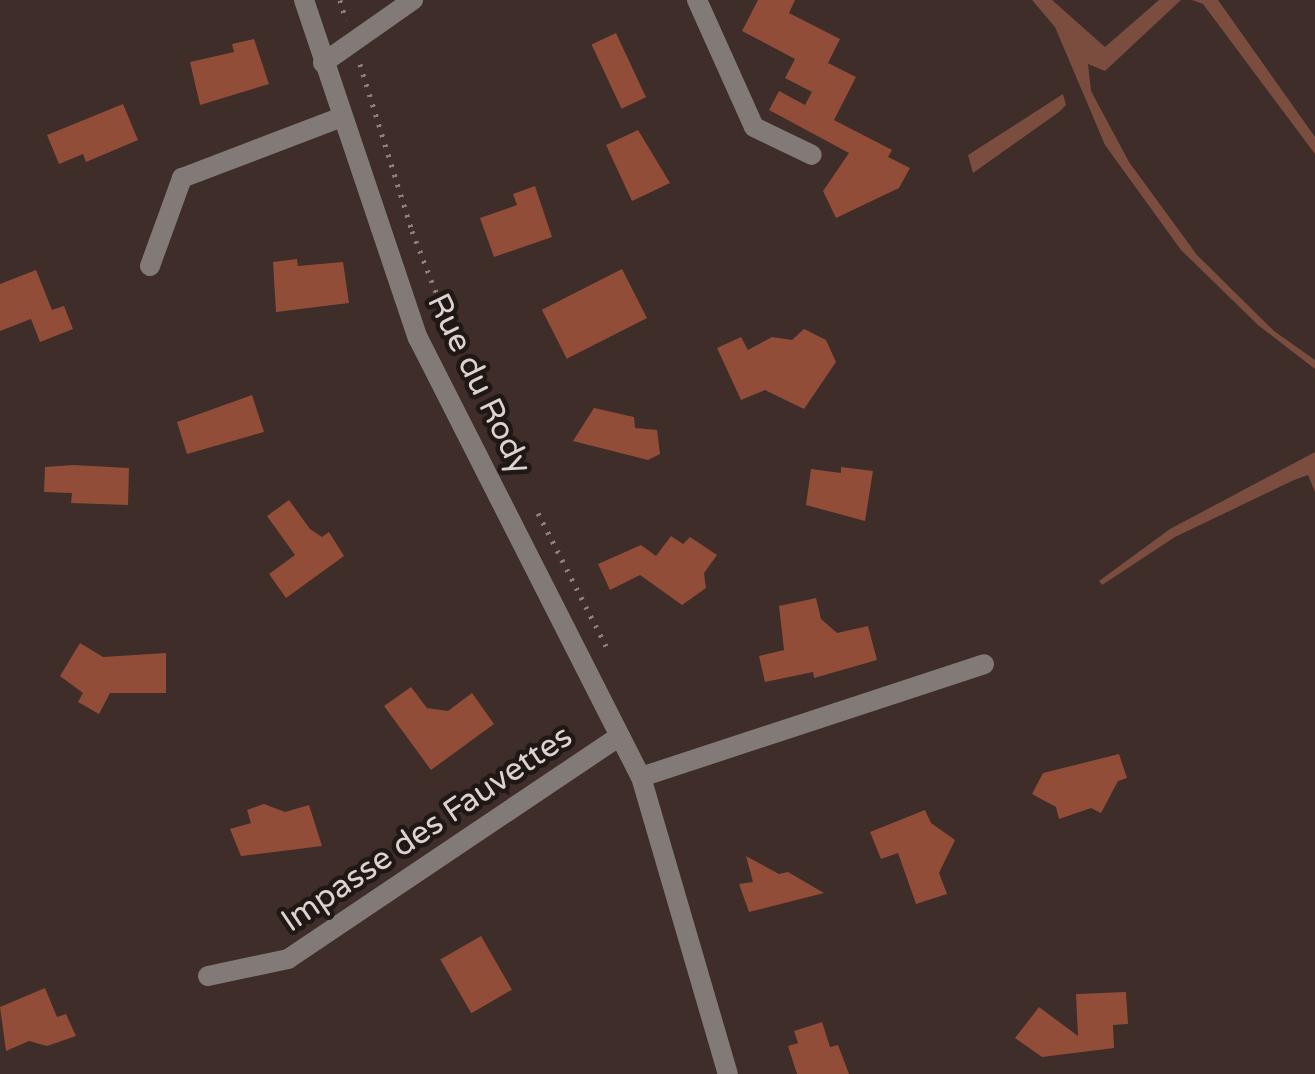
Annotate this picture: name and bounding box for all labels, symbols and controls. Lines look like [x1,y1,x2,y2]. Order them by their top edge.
street label: Rue du Rody [419,287,539,481]
street label: Impasse des Fauvettes [274,717,580,941]

